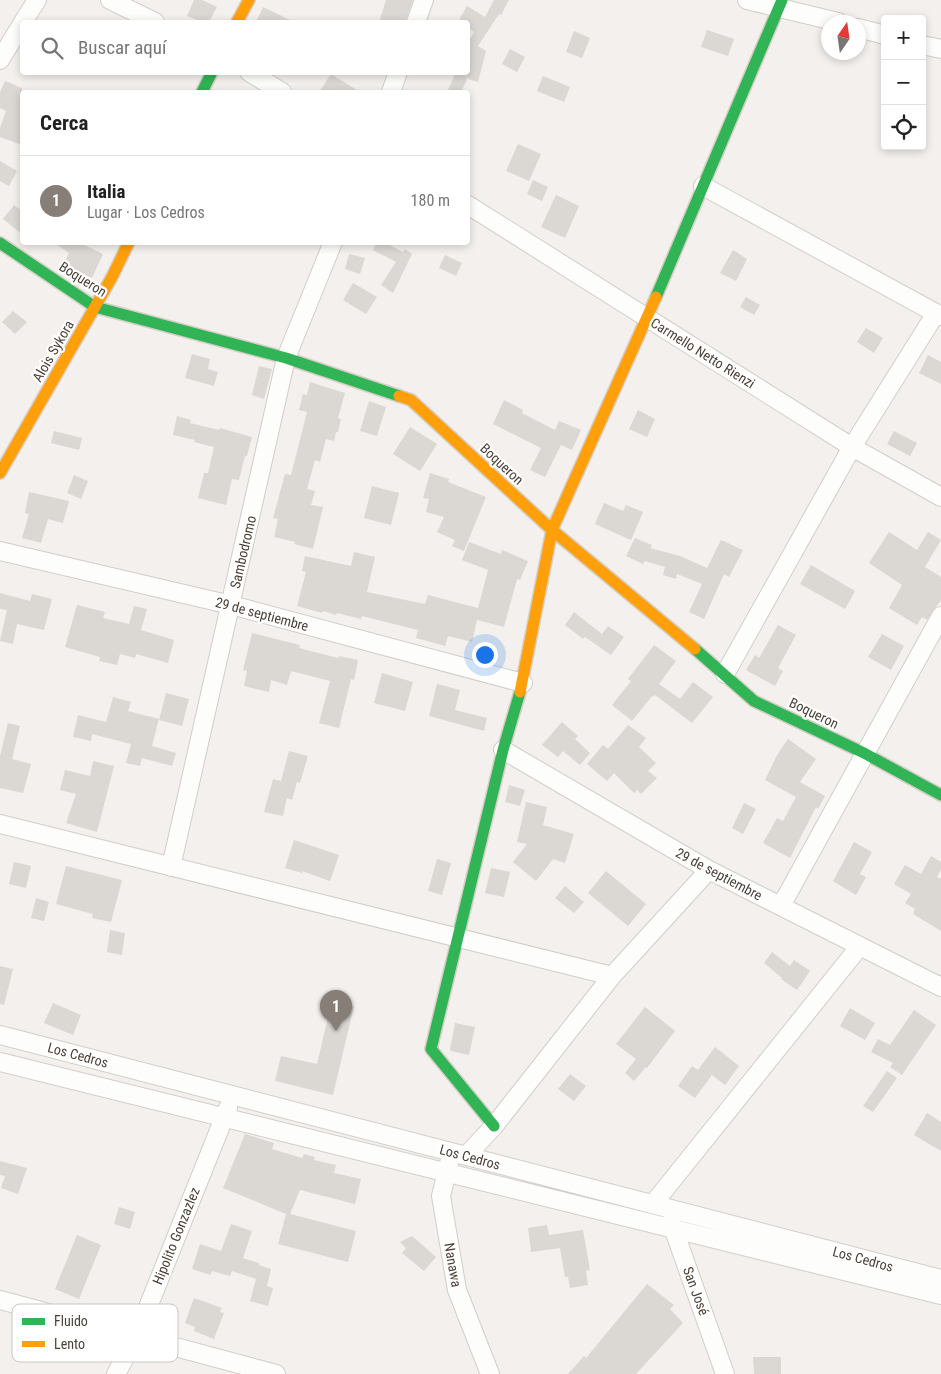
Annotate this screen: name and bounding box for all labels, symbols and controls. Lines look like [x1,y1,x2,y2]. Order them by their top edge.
north arrow [821,15,866,60]
map controls [881,15,926,150]
button: + [881,15,926,60]
search box [20,20,470,75]
icon: search [38,34,66,62]
text: Buscar aquí [78,36,167,59]
button: − [881,60,926,105]
button: locate [881,105,926,150]
text: Cerca [40,111,88,135]
text: Italia [87,180,125,203]
text: 1 [52,191,60,210]
text: 180 m [411,191,450,210]
text: Lugar · Los Cedros [87,203,205,222]
street label: Boqueron [56,258,110,300]
street label: Carmello Netto Rienzi [648,315,758,391]
street label: Alois Sykora [29,317,77,385]
street label: Boqueron [477,440,527,488]
street label: Sambodromo [227,514,259,590]
street label: 29 de septiembre [214,594,311,634]
your location [472,642,498,668]
street label: Boqueron [787,694,841,732]
street label: 29 de septiembre [673,844,765,904]
pin: 1 [320,990,352,1031]
street label: Los Cedros [46,1039,110,1071]
street label: Los Cedros [438,1141,502,1173]
street label: Hipolito Gonzazlez [149,1185,203,1287]
street label: Nanawa [441,1242,465,1288]
street label: Los Cedros [831,1243,895,1275]
street label: San José [680,1264,712,1318]
legend [12,1304,178,1362]
text: Fluido [54,1313,88,1329]
text: Lento [54,1336,85,1352]

